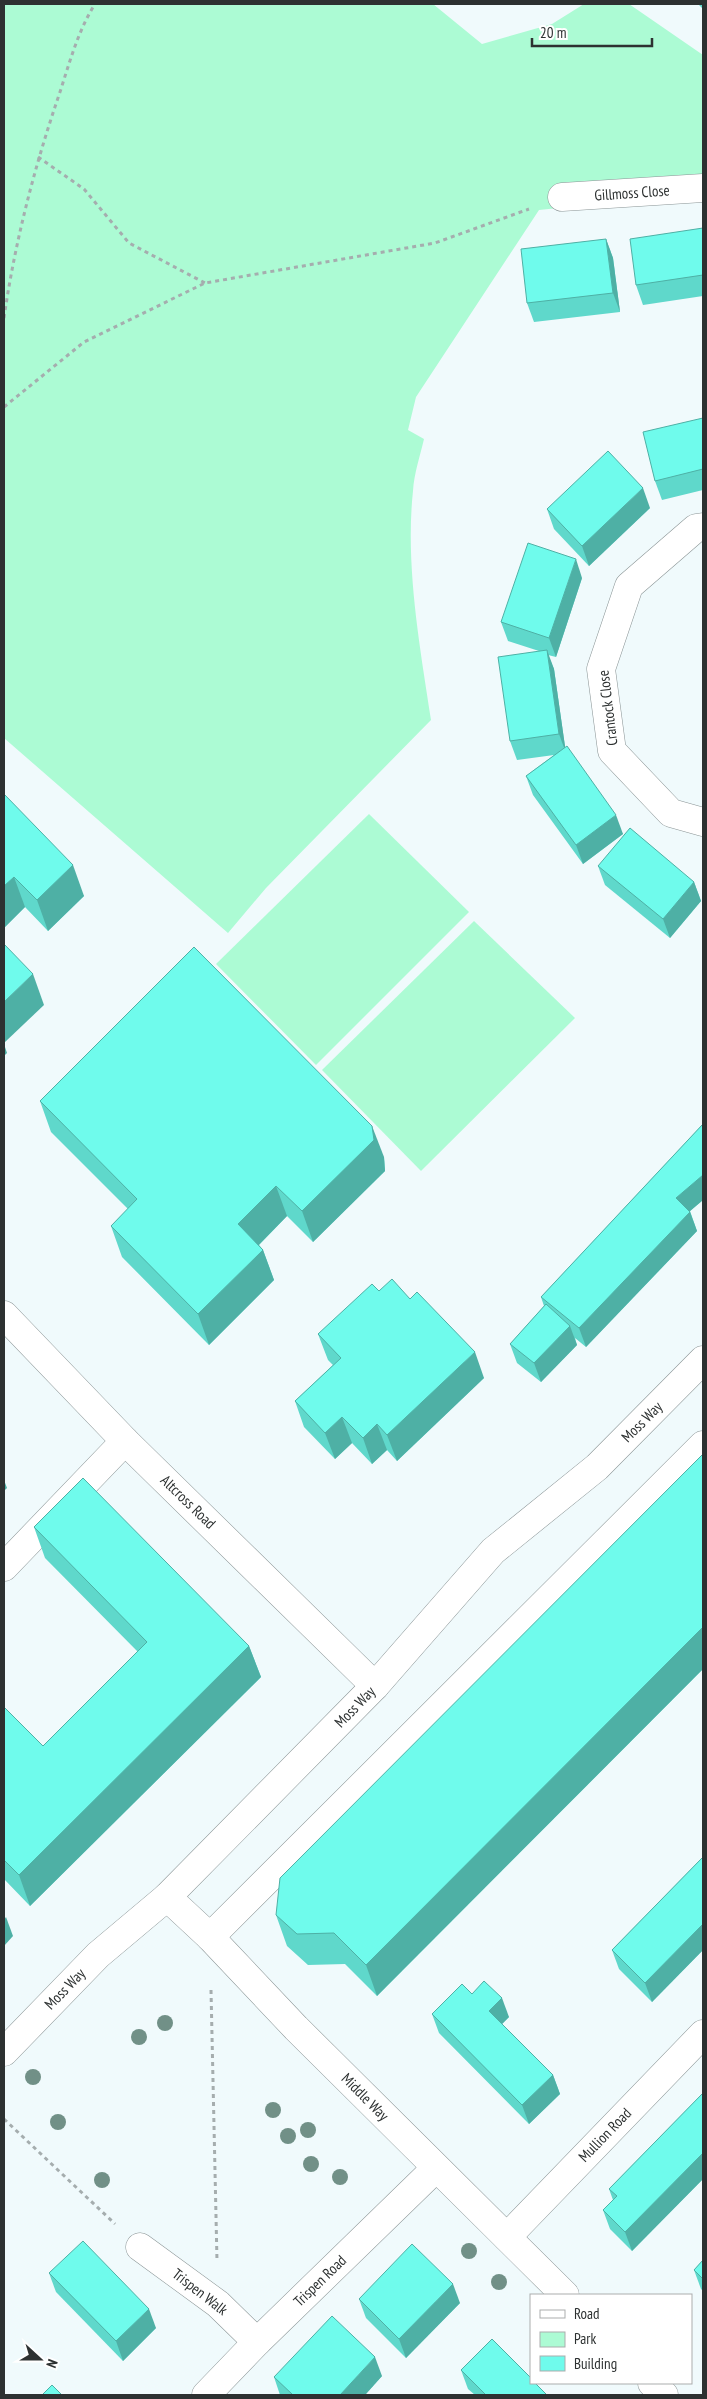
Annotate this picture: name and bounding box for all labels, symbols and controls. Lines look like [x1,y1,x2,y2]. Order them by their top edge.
scale bar [532,15,652,47]
text: 20 m [540,23,566,42]
street label: Gillmoss Close [594,180,670,205]
street label: Crantock Close [593,669,622,747]
street label: Moss Way [617,1397,666,1446]
street label: Altcross Road [157,1471,220,1533]
street label: Moss Way [330,1682,379,1731]
street label: Moss Way [40,1964,89,2013]
street label: Middle Way [338,2069,393,2125]
street label: Mullion Road [574,2104,635,2166]
street label: Trispen Road [289,2251,350,2310]
street label: Trispen Walk [169,2264,232,2319]
legend [530,2294,692,2384]
text: Road [574,2304,600,2323]
text: Park [574,2329,596,2348]
north arrow [15,2334,65,2384]
text: Building [574,2354,617,2373]
text: N [42,2357,62,2370]

